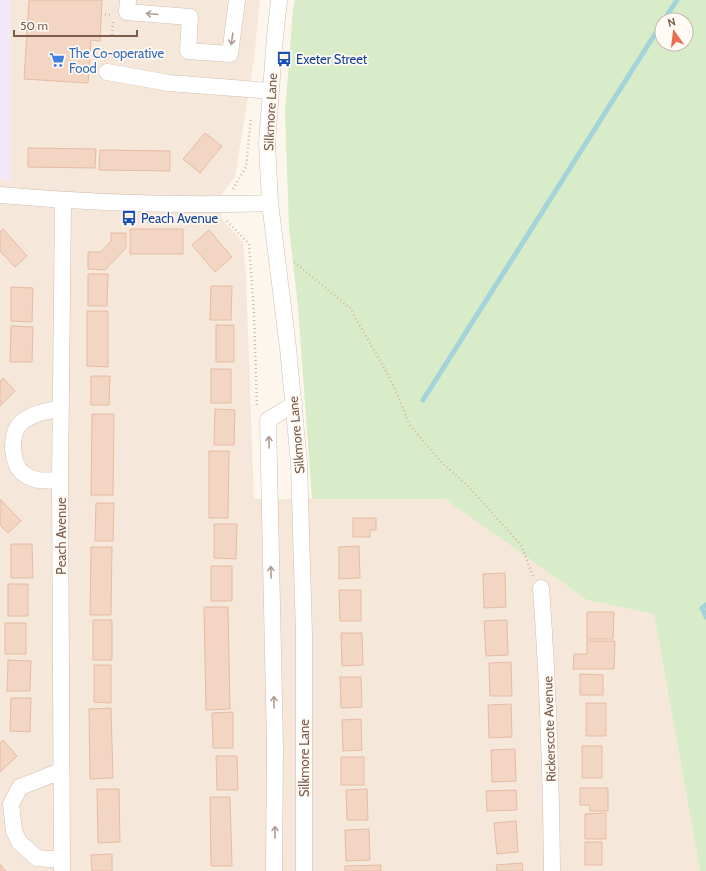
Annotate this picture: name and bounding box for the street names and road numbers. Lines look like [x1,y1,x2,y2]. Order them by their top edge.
street label: Silkmore Lane [260,72,280,151]
street label: Silkmore Lane [285,395,307,475]
street label: Peach Avenue [53,497,69,575]
street label: Rickerscote Avenue [539,675,559,782]
street label: Silkmore Lane [296,719,312,797]

